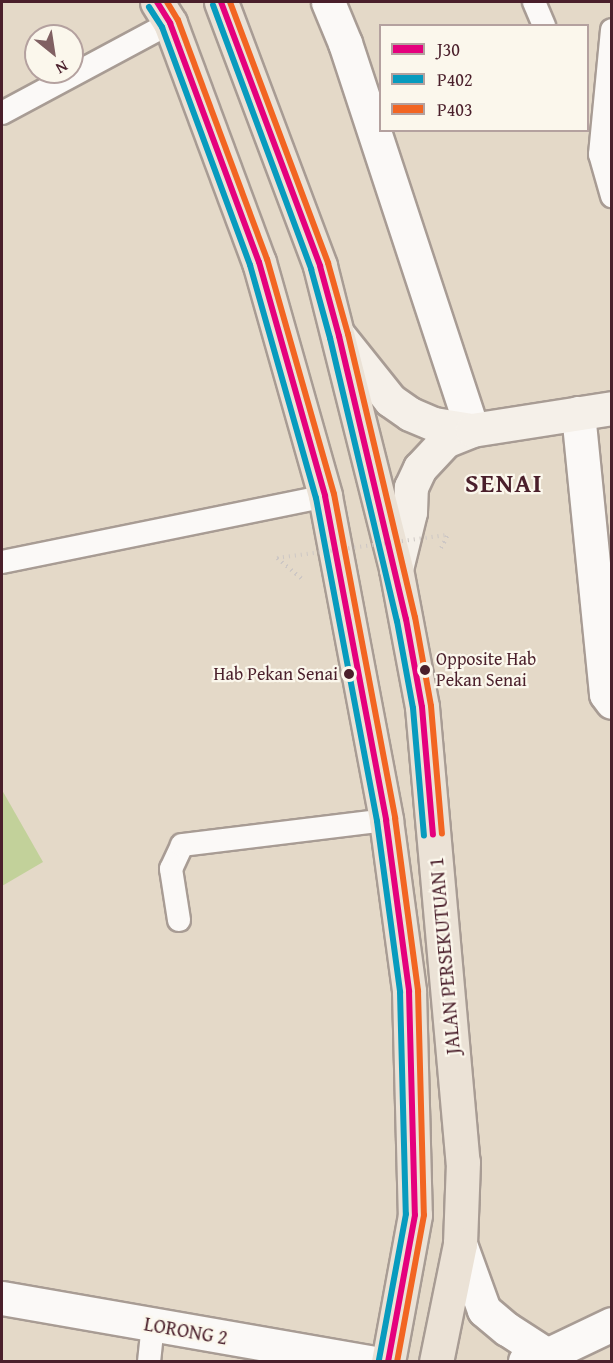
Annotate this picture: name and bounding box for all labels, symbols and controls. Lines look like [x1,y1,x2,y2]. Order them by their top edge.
north arrow [24,24,84,84]
legend [379,24,589,132]
text: J30 [437,36,460,63]
text: N [51,55,73,81]
text: P402 [437,66,473,93]
text: P403 [437,96,473,123]
district label: SENAI [465,467,543,499]
place label: Opposite Hab Pekan Senai [436,649,536,692]
place label: Hab Pekan Senai [214,663,338,685]
marker: Opposite Hab Pekan Senai [419,664,431,676]
marker: Hab Pekan Senai [343,668,355,680]
street label: JALAN PERSEKUTUAN 1 [423,856,465,1056]
street label: LORONG 2 [142,1311,230,1349]

